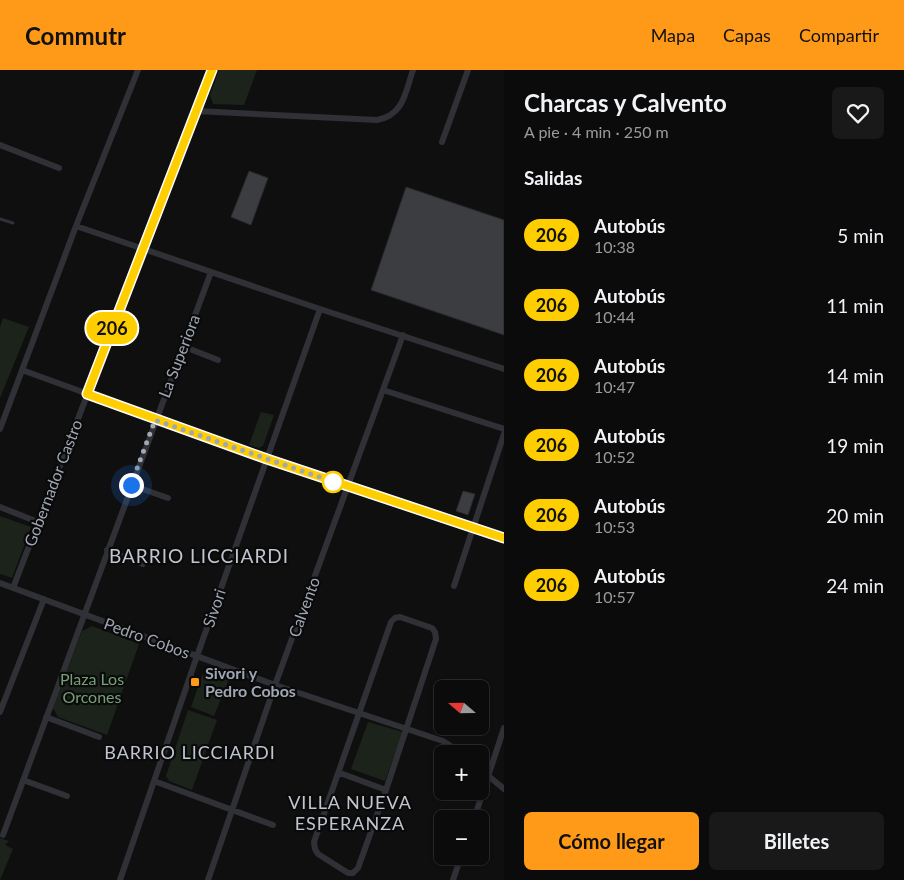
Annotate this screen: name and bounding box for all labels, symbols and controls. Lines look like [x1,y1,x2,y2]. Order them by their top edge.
text: Commutr [25,21,126,50]
text: Mapa [651,24,695,46]
text: Capas [723,24,771,46]
text: Compartir [799,24,879,46]
button: heart [832,87,884,139]
text: Charcas y Calvento [524,88,727,117]
text: A pie · 4 min · 250 m [524,122,669,141]
text: Salidas [524,166,582,189]
text: Autobús [594,214,665,237]
text: 206 [536,224,567,246]
text: 5 min [837,224,884,247]
text: 10:38 [594,237,635,256]
text: Autobús [594,284,665,307]
text: 206 [536,294,567,316]
text: 11 min [826,294,884,317]
text: 10:44 [594,307,635,326]
line badge: 206 [83,312,141,344]
street label: La Superiora [154,312,203,400]
text: 206 [96,317,128,339]
text: Autobús [594,354,665,377]
text: 206 [536,364,567,386]
text: 14 min [826,364,884,387]
text: 10:47 [594,377,635,396]
street label: Gobernador Castro [20,417,85,549]
text: Autobús [594,424,665,447]
text: 206 [536,434,567,456]
text: 19 min [826,434,884,457]
text: 10:52 [594,447,635,466]
unlabelled marker [322,471,344,493]
your location [119,473,144,498]
text: Autobús [594,494,665,517]
text: 206 [536,504,567,526]
text: 20 min [826,504,884,527]
text: 10:53 [594,517,635,536]
district label: BARRIO LICCIARDI [109,544,289,567]
text: Autobús [594,564,665,587]
street label: Calvento [284,574,323,639]
text: 206 [536,574,567,596]
text: 24 min [826,574,884,597]
street label: Sivori [198,586,229,629]
text: 10:57 [594,587,635,606]
street label: Pedro Cobos [102,613,193,662]
place label: Sivori y Pedro Cobos [205,663,296,700]
park label: Plaza Los Orcones [60,669,124,706]
marker: Sivori y Pedro Cobos [189,676,201,688]
north arrow [434,680,489,735]
map controls [434,680,489,865]
district label: BARRIO LICCIARDI [104,741,276,763]
button: + [434,745,489,800]
district label: VILLA NUEVA ESPERANZA [288,791,412,834]
button: − [434,810,489,865]
button: Cómo llegar [524,812,699,870]
button: Billetes [709,812,884,870]

